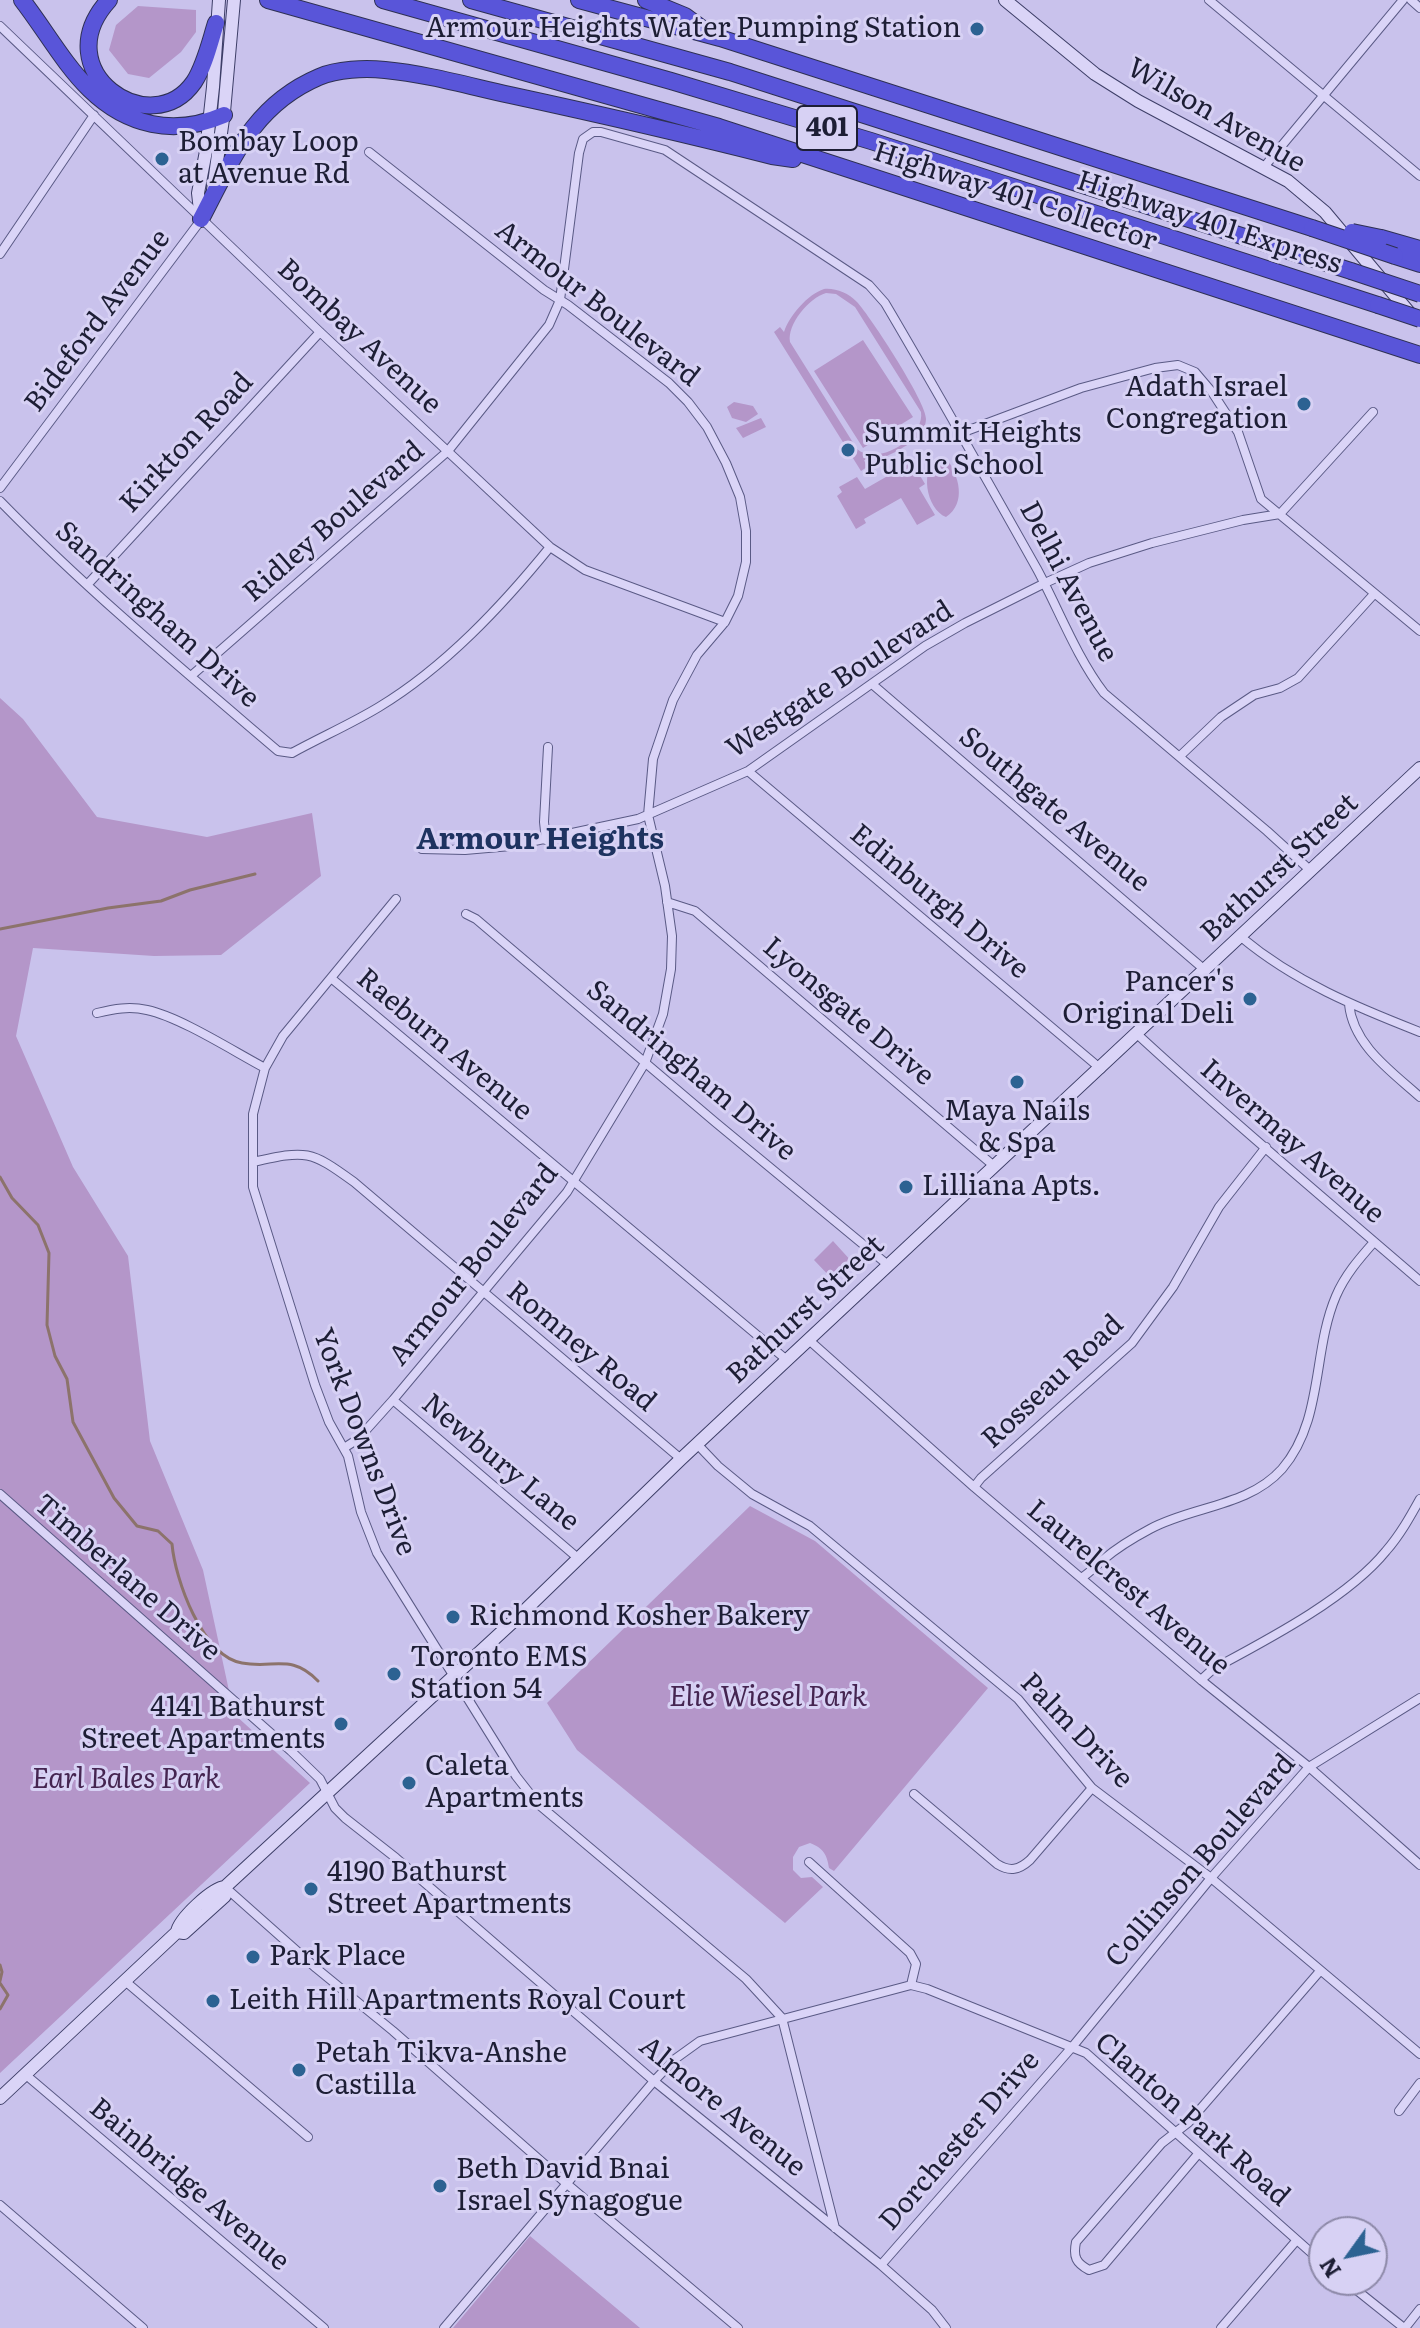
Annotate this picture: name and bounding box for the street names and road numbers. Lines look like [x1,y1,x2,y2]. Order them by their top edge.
street label: Wilson Avenue [1121,51,1311,181]
road number: 401 [797,106,857,150]
street label: Highway 401 Collector [869,135,1161,259]
street label: Highway 401 Express [1072,164,1346,282]
street label: Armour Boulevard [488,214,706,394]
street label: Bideford Avenue [18,223,178,419]
street label: Bombay Avenue [270,253,448,421]
street label: Kirkton Road [114,366,260,520]
street label: Ridley Boulevard [237,434,431,610]
street label: Delhi Avenue [1012,496,1124,668]
street label: Sandringham Drive [48,515,266,715]
street label: Westgate Boulevard [720,594,960,766]
street label: Southgate Avenue [952,720,1156,900]
street label: Bathurst Street [1195,787,1365,949]
street label: Edinburgh Drive [843,817,1035,987]
street label: Lyonsgate Drive [756,931,940,1093]
street label: Raeburn Avenue [349,962,539,1128]
street label: Sandringham Drive [580,974,802,1168]
street label: Invermay Avenue [1193,1053,1391,1231]
street label: Armour Boulevard [382,1157,566,1373]
street label: Bathurst Street [721,1229,891,1391]
street label: Romney Road [499,1275,663,1419]
street label: Rosseau Road [975,1308,1131,1456]
street label: York Downs Drive [305,1324,423,1560]
street label: Newbury Lane [414,1387,586,1539]
street label: Timberlane Drive [27,1488,227,1668]
street label: Laurelcrest Avenue [1020,1493,1236,1683]
street label: Palm Drive [1013,1666,1139,1796]
street label: Collinson Boulevard [1099,1747,1303,1975]
street label: Clanton Park Road [1088,2026,1296,2214]
street label: Almore Avenue [632,2030,812,2184]
street label: Dorchester Drive [873,2044,1047,2238]
street label: Bainbridge Avenue [82,2092,296,2278]

